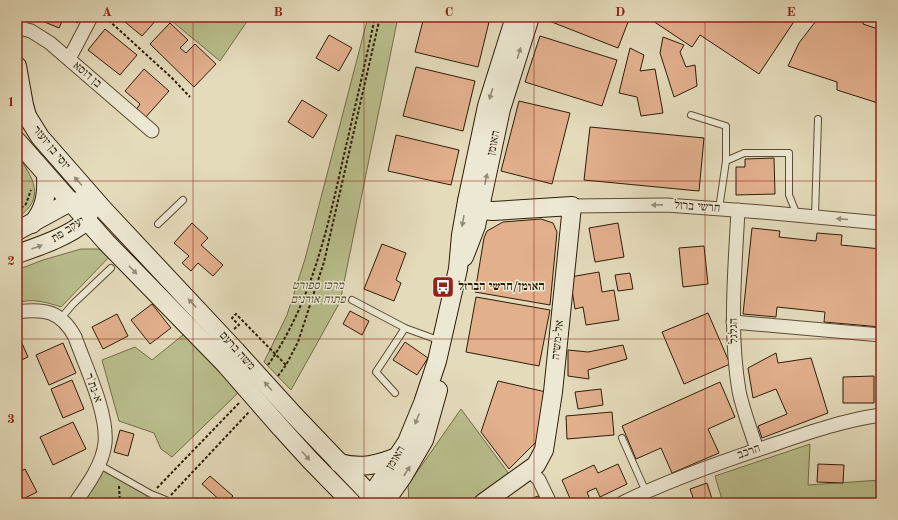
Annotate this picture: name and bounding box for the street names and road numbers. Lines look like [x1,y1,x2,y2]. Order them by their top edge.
street label: בן דוסא [71,60,104,91]
street label: יוסי בן יועזר [30,124,72,172]
street label: האומן [486,129,502,157]
street label: חרשי ברזל [673,197,721,215]
street label: יעקב פת [49,215,87,245]
street label: הגלגל [726,318,740,344]
street label: אל-משיה [548,319,566,361]
street label: משה ברעם [217,329,257,373]
street label: א-נת'ר [82,372,104,404]
street label: הרכב [736,442,762,462]
street label: האומן [384,444,408,472]

